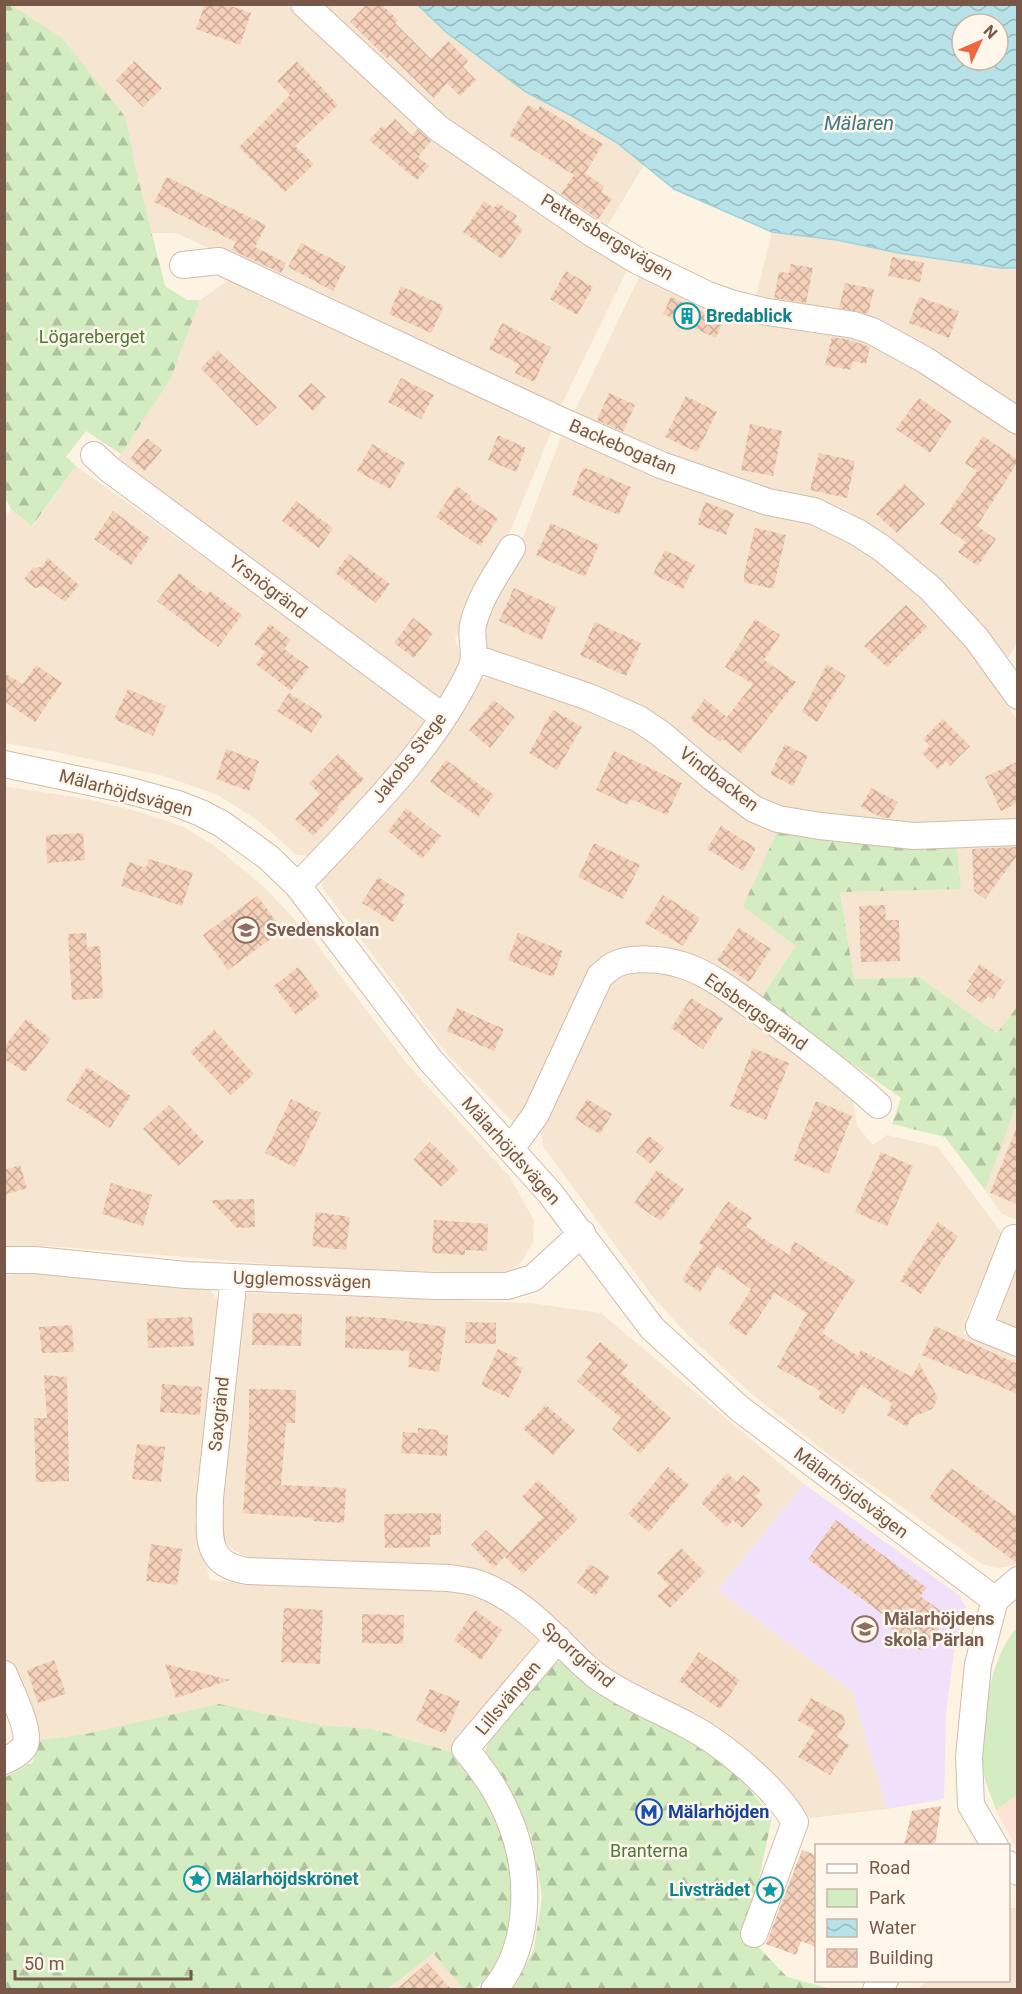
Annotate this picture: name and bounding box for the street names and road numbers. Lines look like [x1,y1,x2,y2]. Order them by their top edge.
street label: Pettersbergsvägen [537,189,677,284]
street label: Backebogatan [566,414,680,479]
street label: Yrsnögränd [225,551,311,623]
street label: Jakobs Stege [367,708,450,807]
street label: Vindbacken [676,742,763,815]
street label: Mälarhöjdsvägen [57,765,195,820]
street label: Edsbergsgränd [701,969,812,1055]
street label: Mälarhöjdsvägen [458,1092,565,1209]
street label: Ugglemossvägen [232,1267,372,1292]
street label: Saxgränd [204,1376,233,1452]
street label: Mälarhöjdsvägen [790,1443,913,1542]
street label: Sporrgränd [538,1618,619,1692]
street label: Lillsvängen [471,1656,545,1739]

